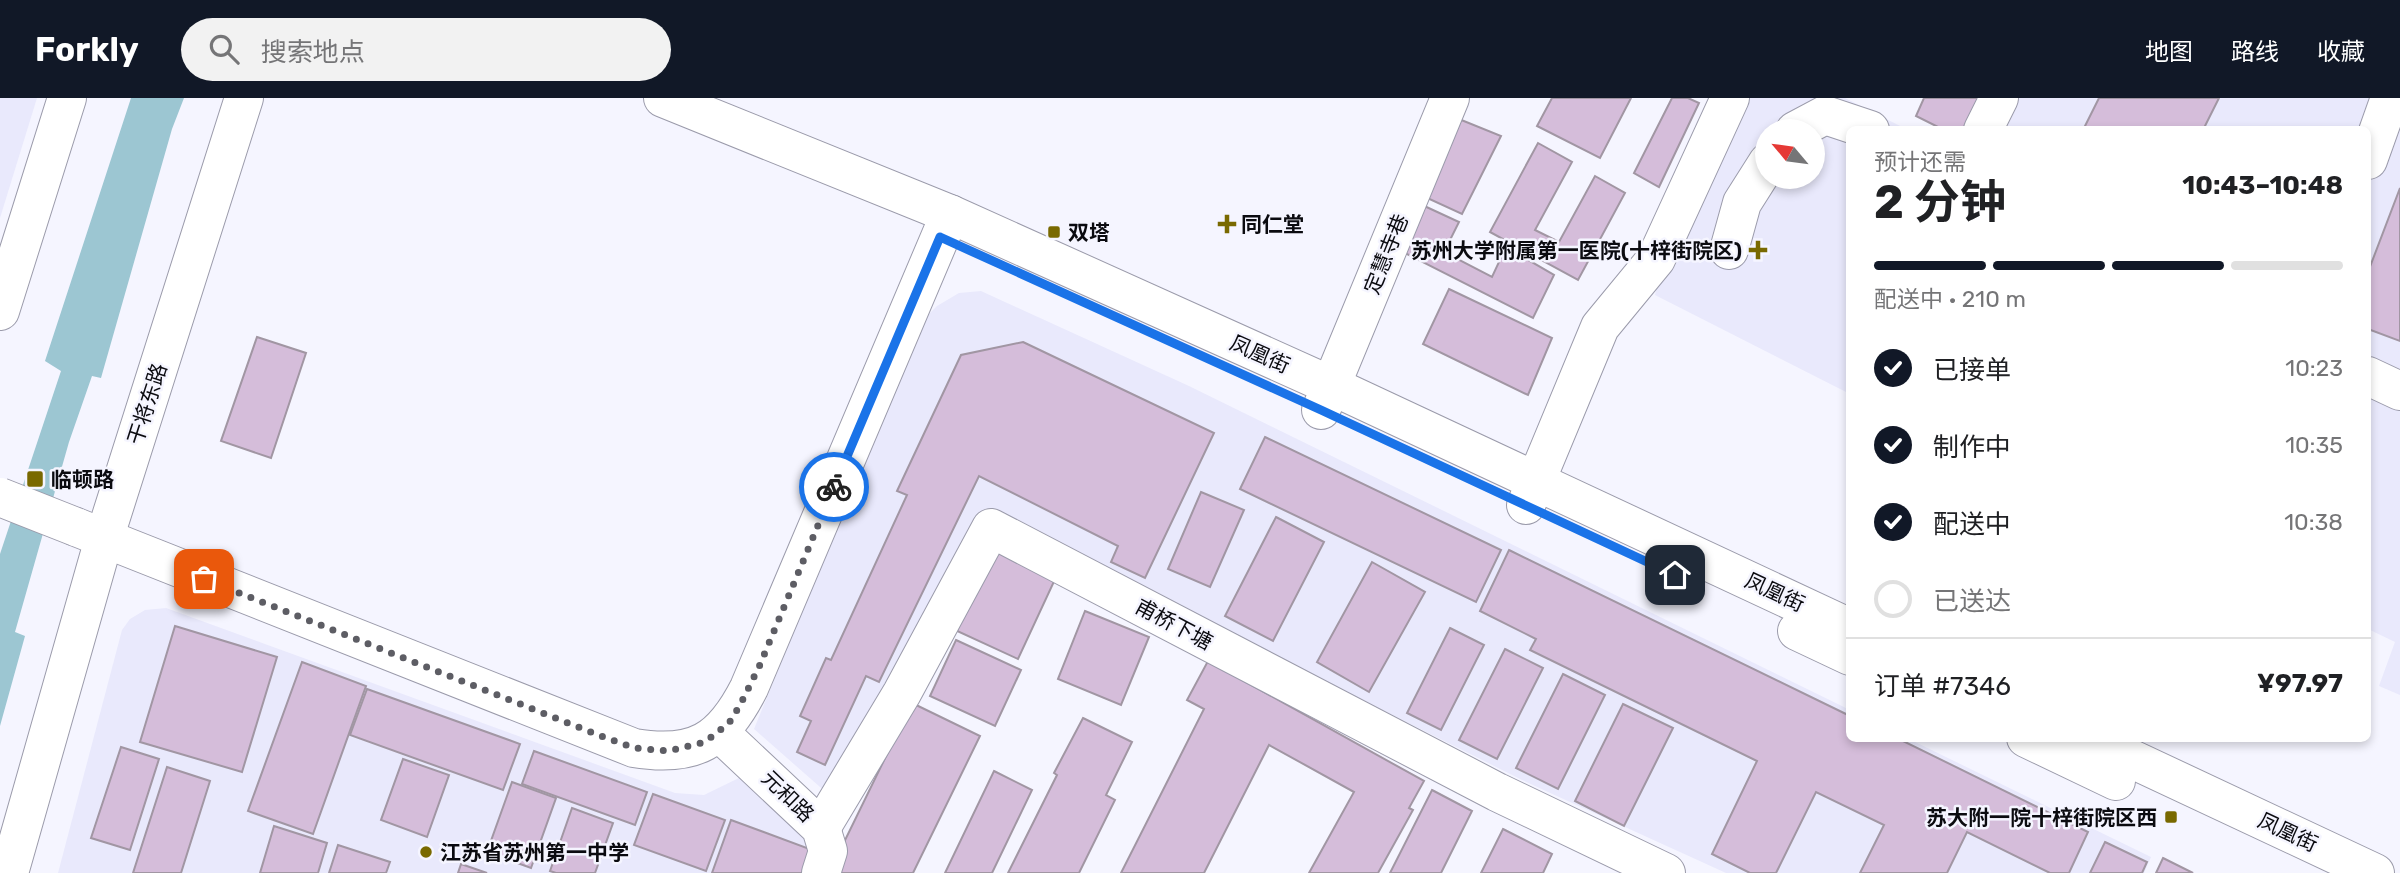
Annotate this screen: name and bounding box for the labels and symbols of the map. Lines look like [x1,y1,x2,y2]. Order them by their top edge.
north arrow [1755,119,1825,189]
street label: 定慧寺巷 [1359,210,1413,298]
place label: 同仁堂 [1241,212,1304,237]
marker: 同仁堂 [1219,216,1235,232]
place label: 双塔 [1068,220,1110,245]
marker: 双塔 [1046,224,1062,240]
place label: 苏州大学附属第一医院(十梓街院区) [1411,238,1742,263]
marker: 苏州大学附属第一医院(十梓街院区) [1748,240,1768,260]
street label: 凤凰街 [1226,330,1294,378]
street label: 干将东路 [122,360,172,448]
courier [799,452,869,522]
place label: 临顿路 [51,467,114,492]
marker: 临顿路 [25,469,45,489]
pin [1645,545,1705,605]
pin [174,549,234,609]
street label: 凤凰街 [1741,567,1809,617]
street label: 甫桥下塘 [1131,593,1217,655]
street label: 元和路 [757,765,819,827]
place label: 苏大附一院十梓街院区西 [1926,805,2157,830]
street label: 凤凰街 [2254,807,2322,857]
marker: 苏大附一院十梓街院区西 [2163,809,2179,825]
place label: 江苏省苏州第一中学 [440,840,629,865]
marker: 江苏省苏州第一中学 [418,844,434,860]

